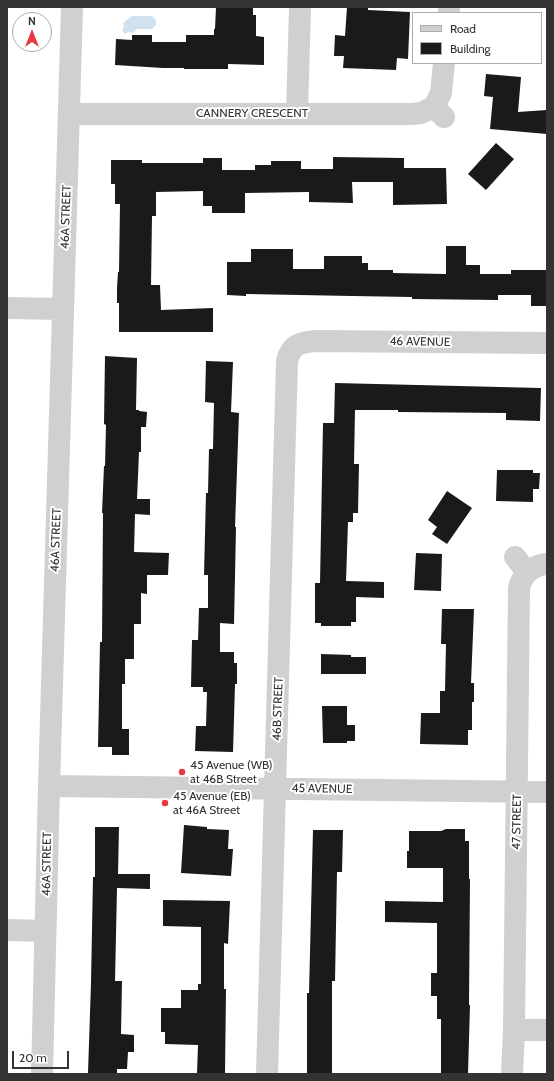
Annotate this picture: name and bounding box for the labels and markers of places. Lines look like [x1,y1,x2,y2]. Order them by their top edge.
place label: 45 Avenue (WB) at 46B Street [190,758,273,786]
marker: 45 Avenue (WB) at 46B Street [177,767,187,777]
place label: 45 Avenue (EB) at 46A Street [173,789,251,817]
marker: 45 Avenue (EB) at 46A Street [160,798,170,808]

